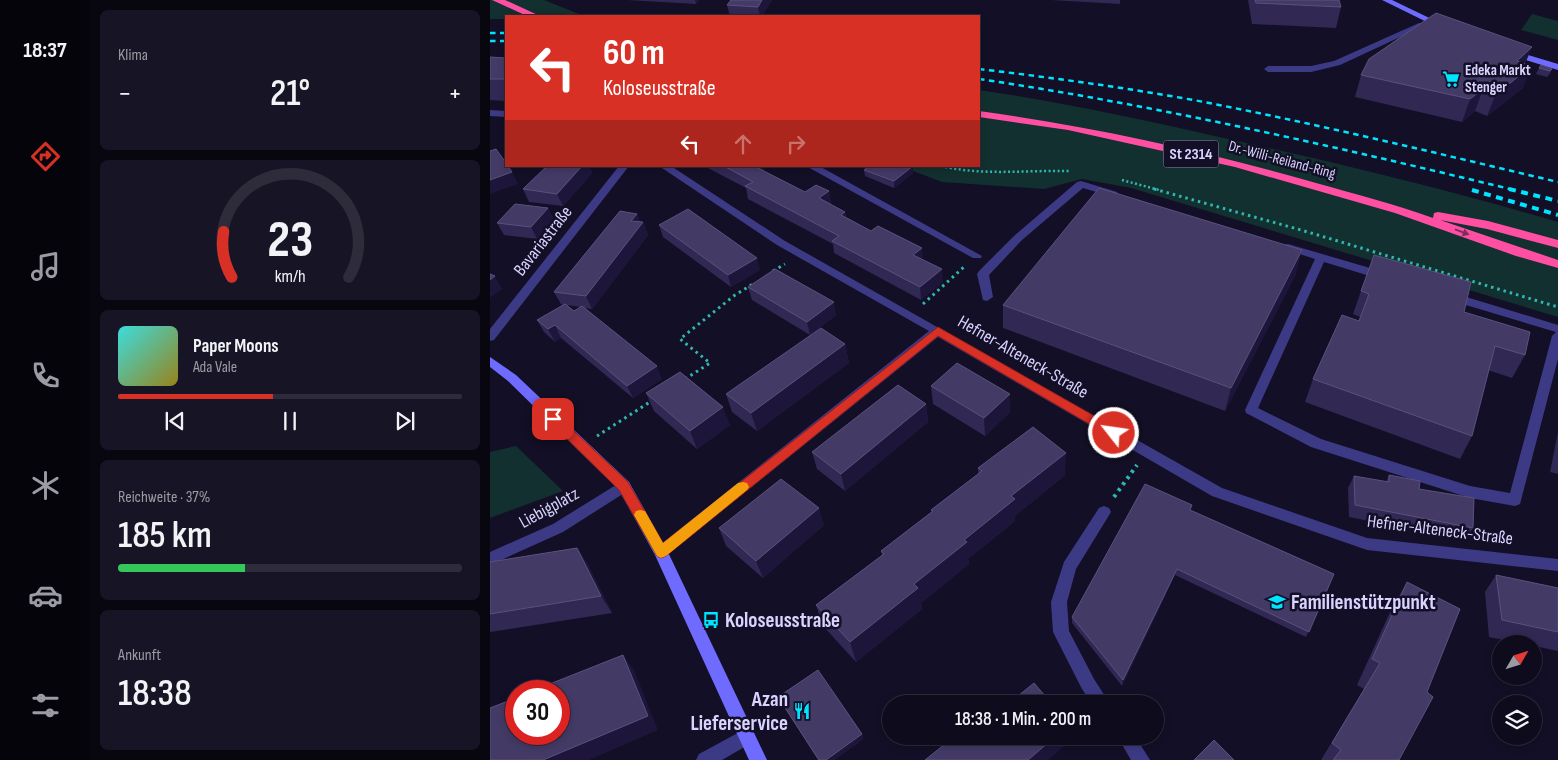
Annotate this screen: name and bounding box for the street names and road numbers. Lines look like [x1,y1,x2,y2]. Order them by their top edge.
street label: Dr.-Willi-Reiland-Ring [1226,137,1338,183]
road number: St 2314 [1164,140,1218,168]
street label: Bavariastraße [509,202,577,280]
street label: Hefner-Alteneck-Straße [954,311,1092,403]
street label: Liebigplatz [515,483,583,533]
street label: Hefner-Alteneck-Straße [1366,511,1514,549]

